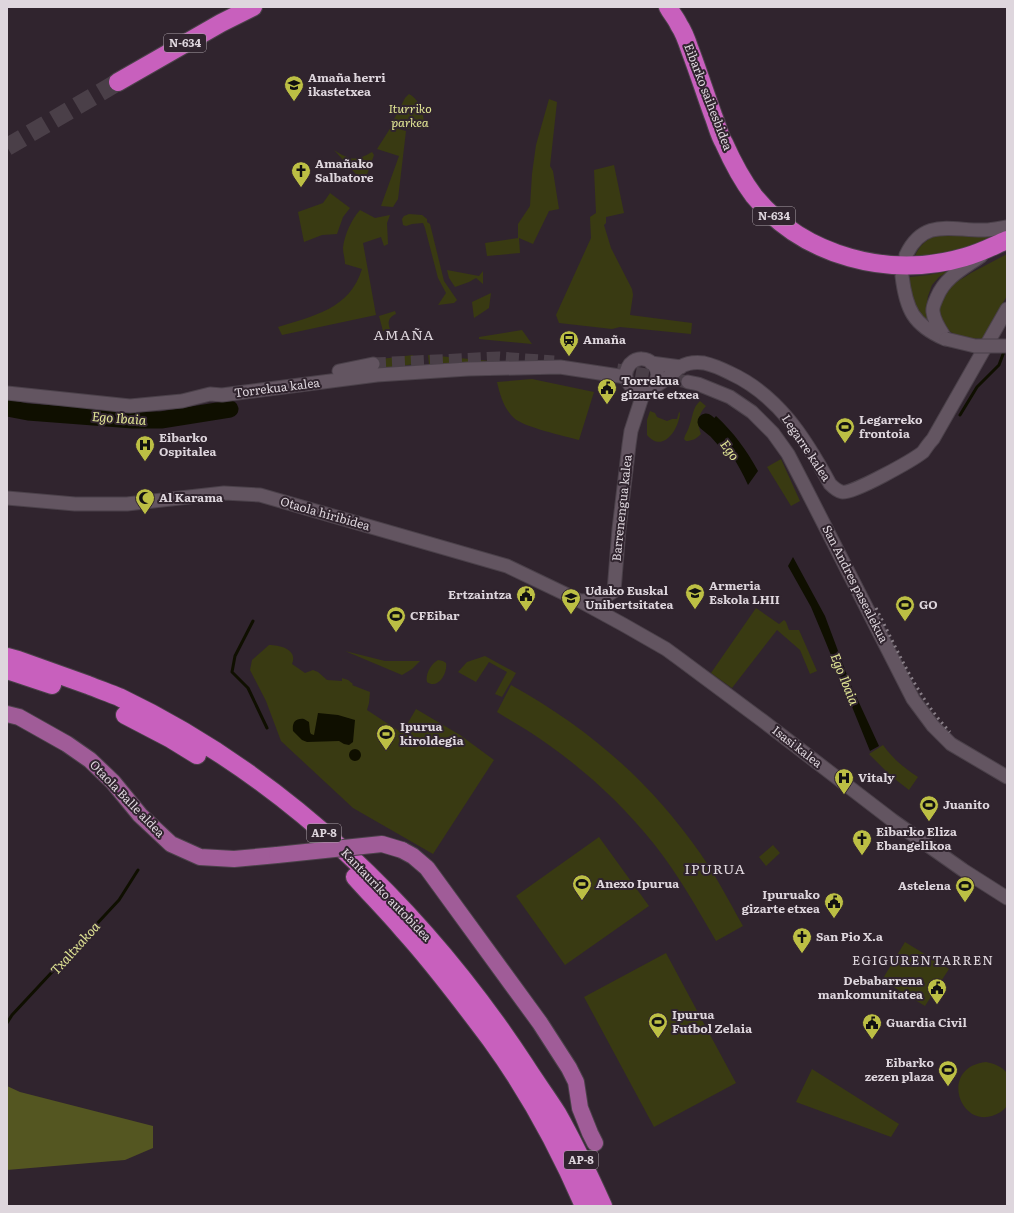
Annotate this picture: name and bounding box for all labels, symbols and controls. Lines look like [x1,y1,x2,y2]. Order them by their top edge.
road number: N-634 [164,34,206,52]
street label: Eibarko saihesbidea [680,41,738,153]
place label: Amaña herri ikastetxea [308,68,386,100]
school or university icon: Amaña herri ikastetxea [283,74,305,102]
park label: Iturriko parkea [388,99,432,131]
place label: Amañako Salbatore [315,154,374,186]
church icon: Amañako Salbatore [290,160,312,188]
road number: N-634 [753,207,795,225]
district label: AMAÑA [374,324,434,344]
station icon: Amaña [558,329,580,357]
place label: Amaña [583,330,626,348]
place label: Torrekua gizarte etxea [621,371,699,403]
street label: Torrekua kalea [233,373,321,401]
public building icon: Torrekua gizarte etxea [596,377,618,405]
water label: Ego Ibaia [91,406,148,429]
street label: Legarre kalea [778,410,836,485]
place label: Legarreko frontoia [859,410,923,442]
sports icon: Legarreko frontoia [834,416,856,444]
place label: Eibarko Ospitalea [159,428,217,460]
hospital icon: Eibarko Ospitalea [134,434,156,462]
water label: Ego [716,435,744,464]
street label: Barrenengua kalea [606,453,636,562]
mosque icon: Al Karama [134,487,156,515]
place label: Al Karama [159,488,223,506]
street label: Otaola hiribidea [278,492,373,535]
street label: San Andres pasealekua [818,522,894,646]
place label: Armeria Eskola LHII [709,576,780,608]
place label: Udako Euskal Unibertsitatea [585,581,674,613]
school or university icon: Armeria Eskola LHII [684,582,706,610]
public building icon: Ertzaintza [515,584,537,612]
place label: Ertzaintza [448,585,512,603]
school or university icon: Udako Euskal Unibertsitatea [560,587,582,615]
sports icon: GO [894,594,916,622]
place label: GO [919,595,938,613]
sports icon: CFEibar [385,605,407,633]
place label: CFEibar [410,606,460,624]
water label: Ego Ibaia [826,650,865,708]
place label: Ipurua kiroldegia [400,717,464,749]
street label: Isasi kalea [769,721,827,772]
sports icon: Ipurua kiroldegia [375,723,397,751]
street label: Otaola Balle aldea [86,756,170,841]
hospital icon: Vitaly [833,767,855,795]
place label: Vitaly [858,768,895,786]
sports icon: Juanito [918,794,940,822]
place label: Juanito [943,795,990,813]
place label: Eibarko Eliza Ebangelikoa [876,822,957,854]
road number: AP-8 [307,824,341,842]
church icon: Eibarko Eliza Ebangelikoa [851,828,873,856]
street label: Kantauriko autobidea [337,844,437,945]
district label: IPURUA [684,858,746,878]
sports icon: Anexo Ipurua [571,873,593,901]
place label: Anexo Ipurua [596,874,679,892]
sports icon: Astelena [954,875,976,903]
place label: Astelena [898,876,951,894]
place label: Ipuruako gizarte etxea [742,885,821,917]
public building icon: Ipuruako gizarte etxea [823,891,845,919]
water label: Txaltxakoa [46,916,104,978]
church icon: San Pio X.a [791,926,813,954]
place label: San Pio X.a [816,927,883,945]
district label: EGIGURENTARREN [852,950,994,969]
place label: Debabarrena mankomunitatea [818,971,923,1003]
public building icon: Debabarrena mankomunitatea [926,977,948,1005]
place label: Ipurua Futbol Zelaia [672,1005,752,1037]
sports icon: Ipurua Futbol Zelaia [647,1011,669,1039]
public building icon: Guardia Civil [861,1012,883,1040]
place label: Guardia Civil [886,1013,967,1031]
place label: Eibarko zezen plaza [865,1053,934,1085]
sports icon: Eibarko zezen plaza [937,1059,959,1087]
road number: AP-8 [564,1151,598,1169]

